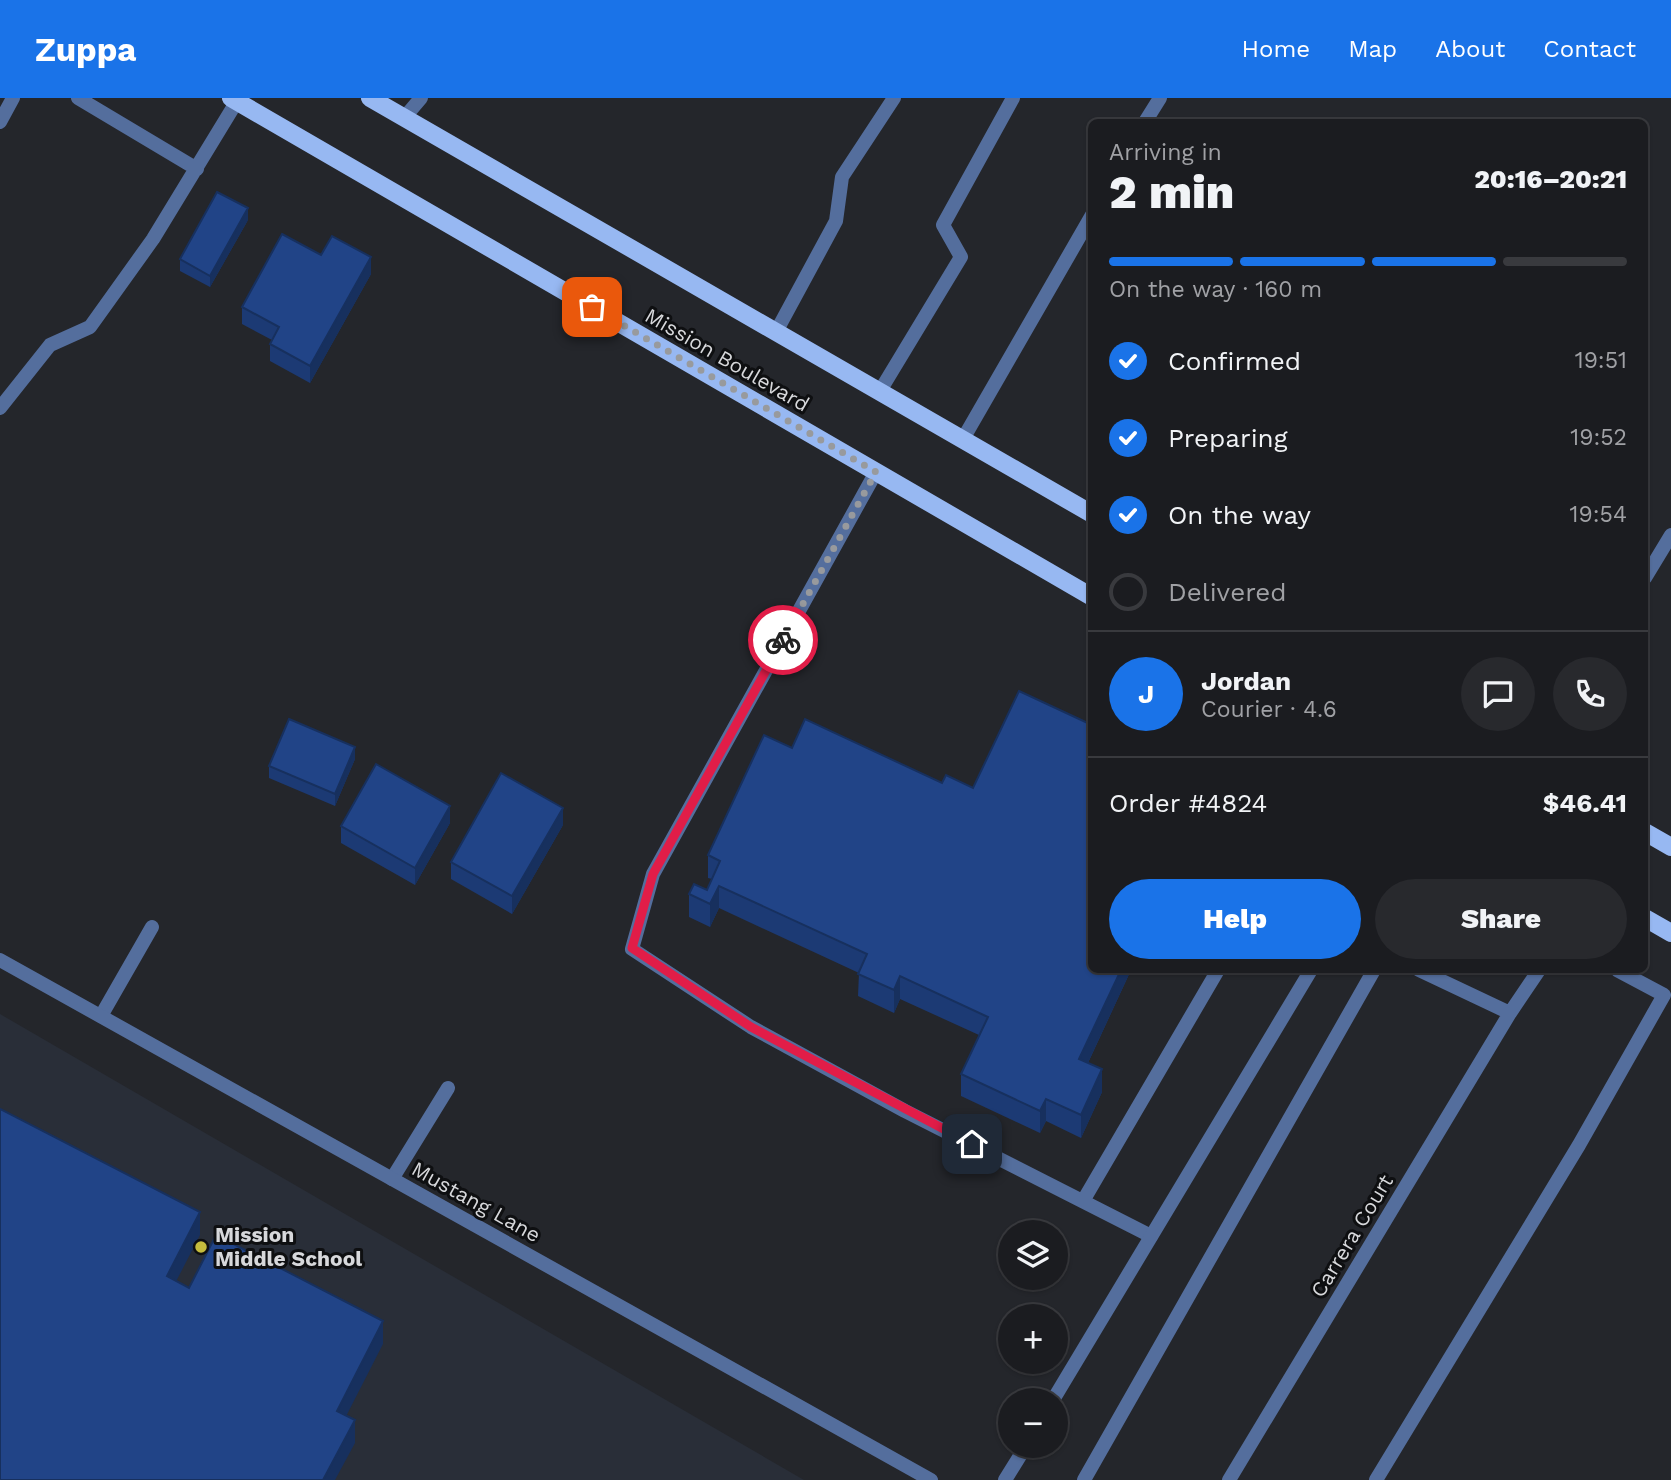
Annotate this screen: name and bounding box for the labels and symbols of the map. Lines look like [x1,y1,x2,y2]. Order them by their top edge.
pin [562,277,622,337]
street label: Mission Boulevard [641,302,814,417]
courier [748,605,818,675]
pin [942,1114,1002,1174]
street label: Mustang Lane [407,1156,545,1247]
street label: Carrera Court [1305,1170,1398,1302]
place label: Mission Middle School [215,1222,362,1271]
marker: Mission Middle School [193,1239,209,1255]

